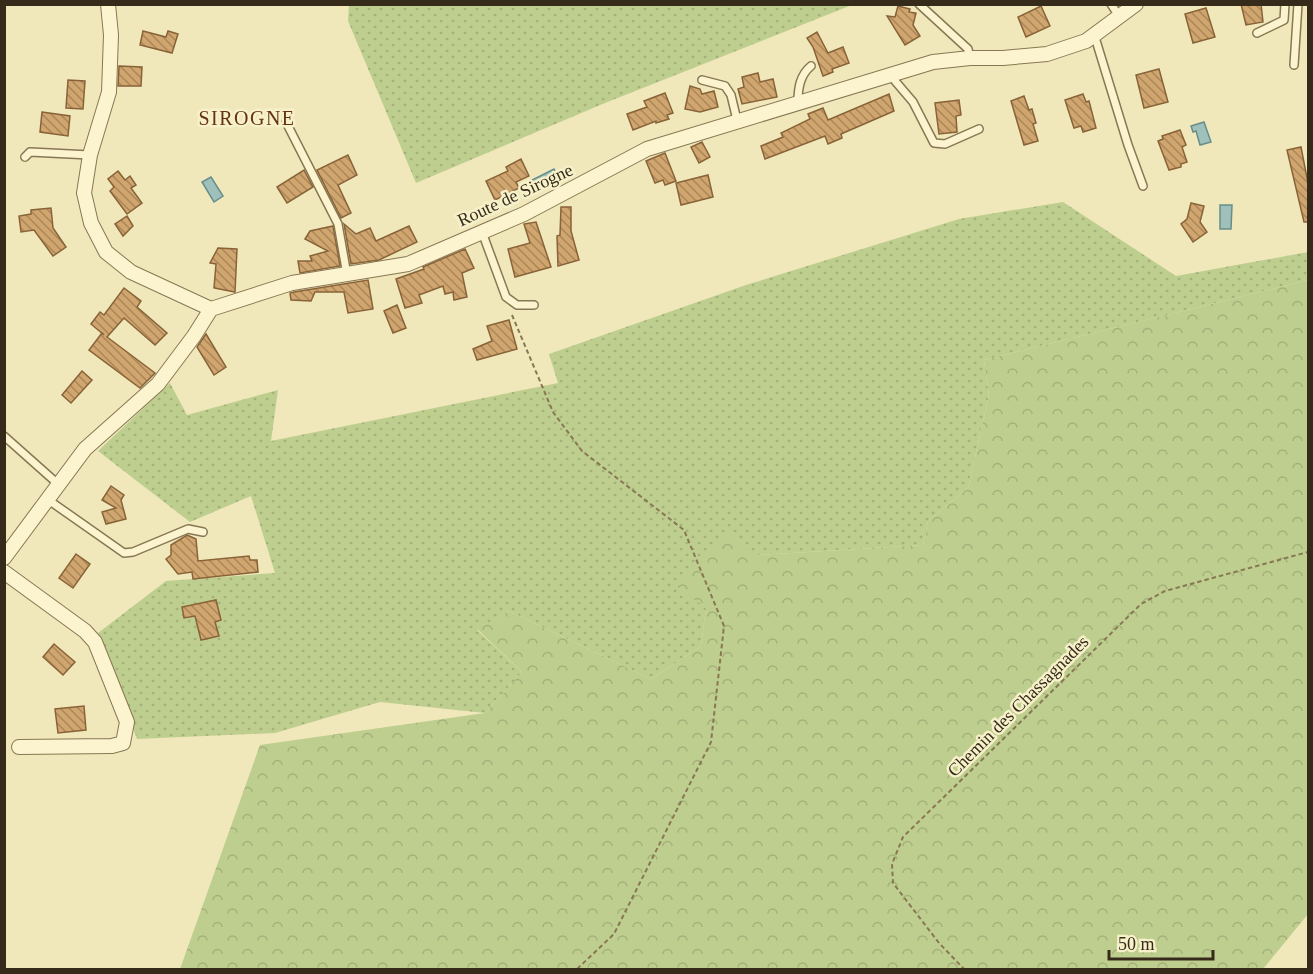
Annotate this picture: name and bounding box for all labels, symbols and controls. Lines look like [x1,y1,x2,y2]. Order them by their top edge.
district label: SIROGNE [198,107,296,129]
street label: Route de Sirogne [454,160,576,230]
street label: Chemin des Chassagnades [943,631,1093,781]
scale bar [1109,923,1212,961]
text: 50 m [1118,934,1155,954]

